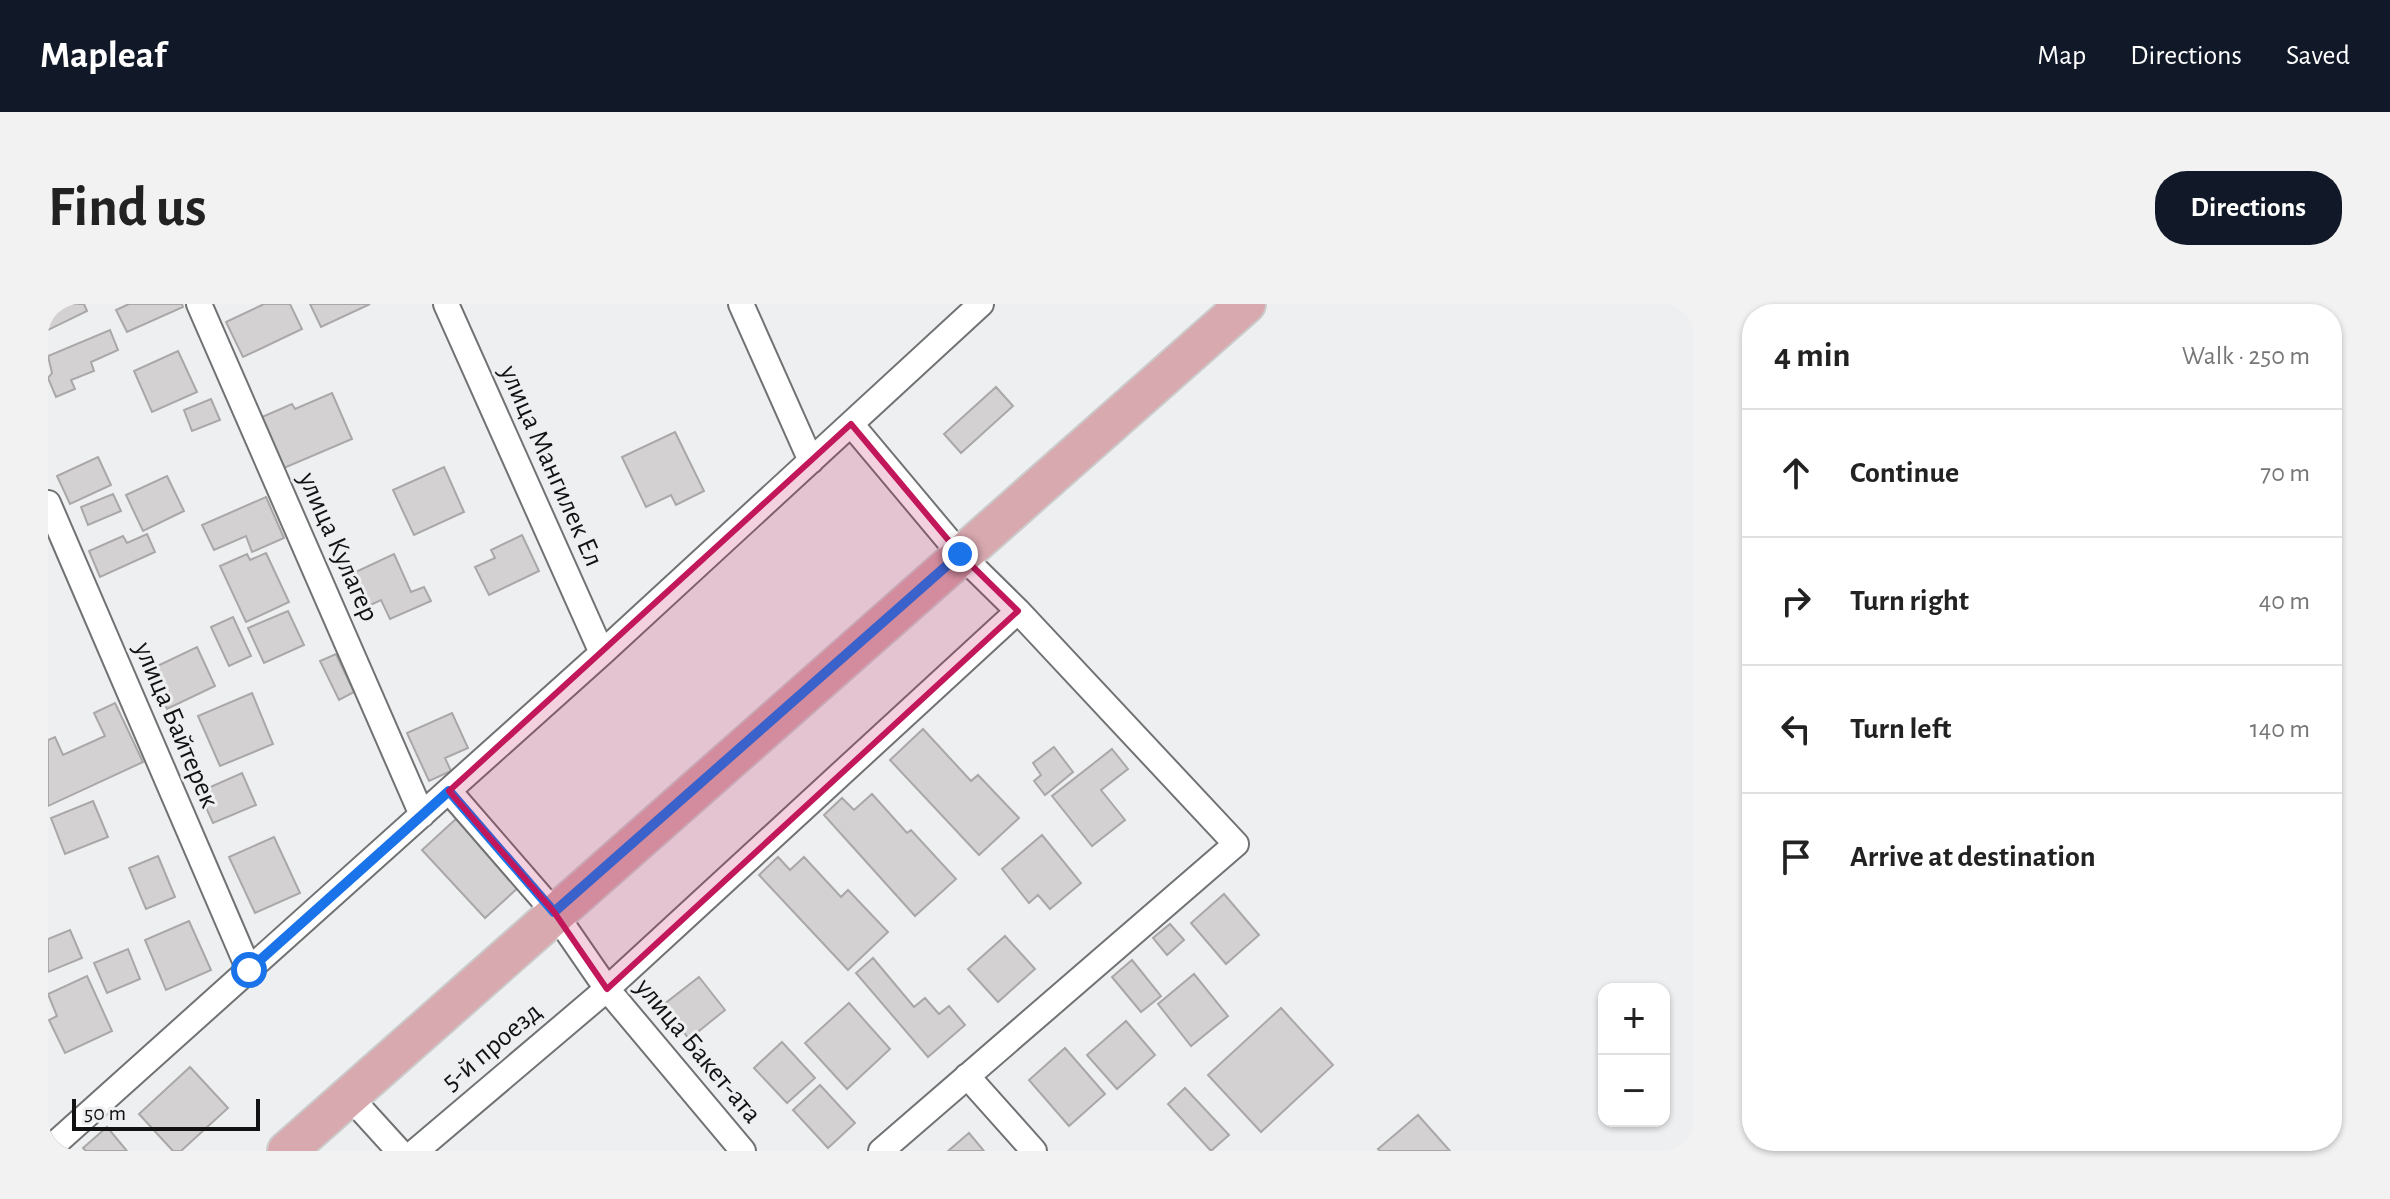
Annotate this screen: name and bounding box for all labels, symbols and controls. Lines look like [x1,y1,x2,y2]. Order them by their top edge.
text: Mapleaf [40,37,166,75]
text: Map [2037,42,2086,70]
text: Directions [2130,42,2242,70]
text: Saved [2286,42,2350,70]
button: Directions [2155,171,2342,245]
text: Find us [48,180,206,236]
text: 4 min [1774,339,1851,373]
text: Walk · 250 m [2182,343,2310,369]
street label: улица Мангилек Ел [494,360,608,571]
icon: ahead [1774,451,1818,495]
text: Continue [1850,458,1959,488]
text: 70 m [2260,460,2310,486]
street label: улица Кулагер [292,467,383,626]
route end [942,536,978,572]
icon: right [1774,579,1818,623]
text: Turn right [1850,586,1969,616]
text: 40 m [2259,588,2310,614]
street label: улица Байтерек [128,637,223,812]
icon: left [1774,707,1818,751]
text: Turn left [1850,714,1951,744]
text: 140 m [2250,716,2310,742]
icon: arrive [1774,835,1818,879]
text: Arrive at destination [1850,842,2096,872]
route start [231,952,267,988]
street label: улица Бакет-ата [629,973,766,1129]
map controls [1598,983,1670,1127]
button: + [1598,983,1670,1055]
street label: 5-й проезд [437,998,547,1096]
button: − [1598,1055,1670,1127]
scale bar [72,1095,260,1131]
text: 50 m [84,1102,126,1124]

